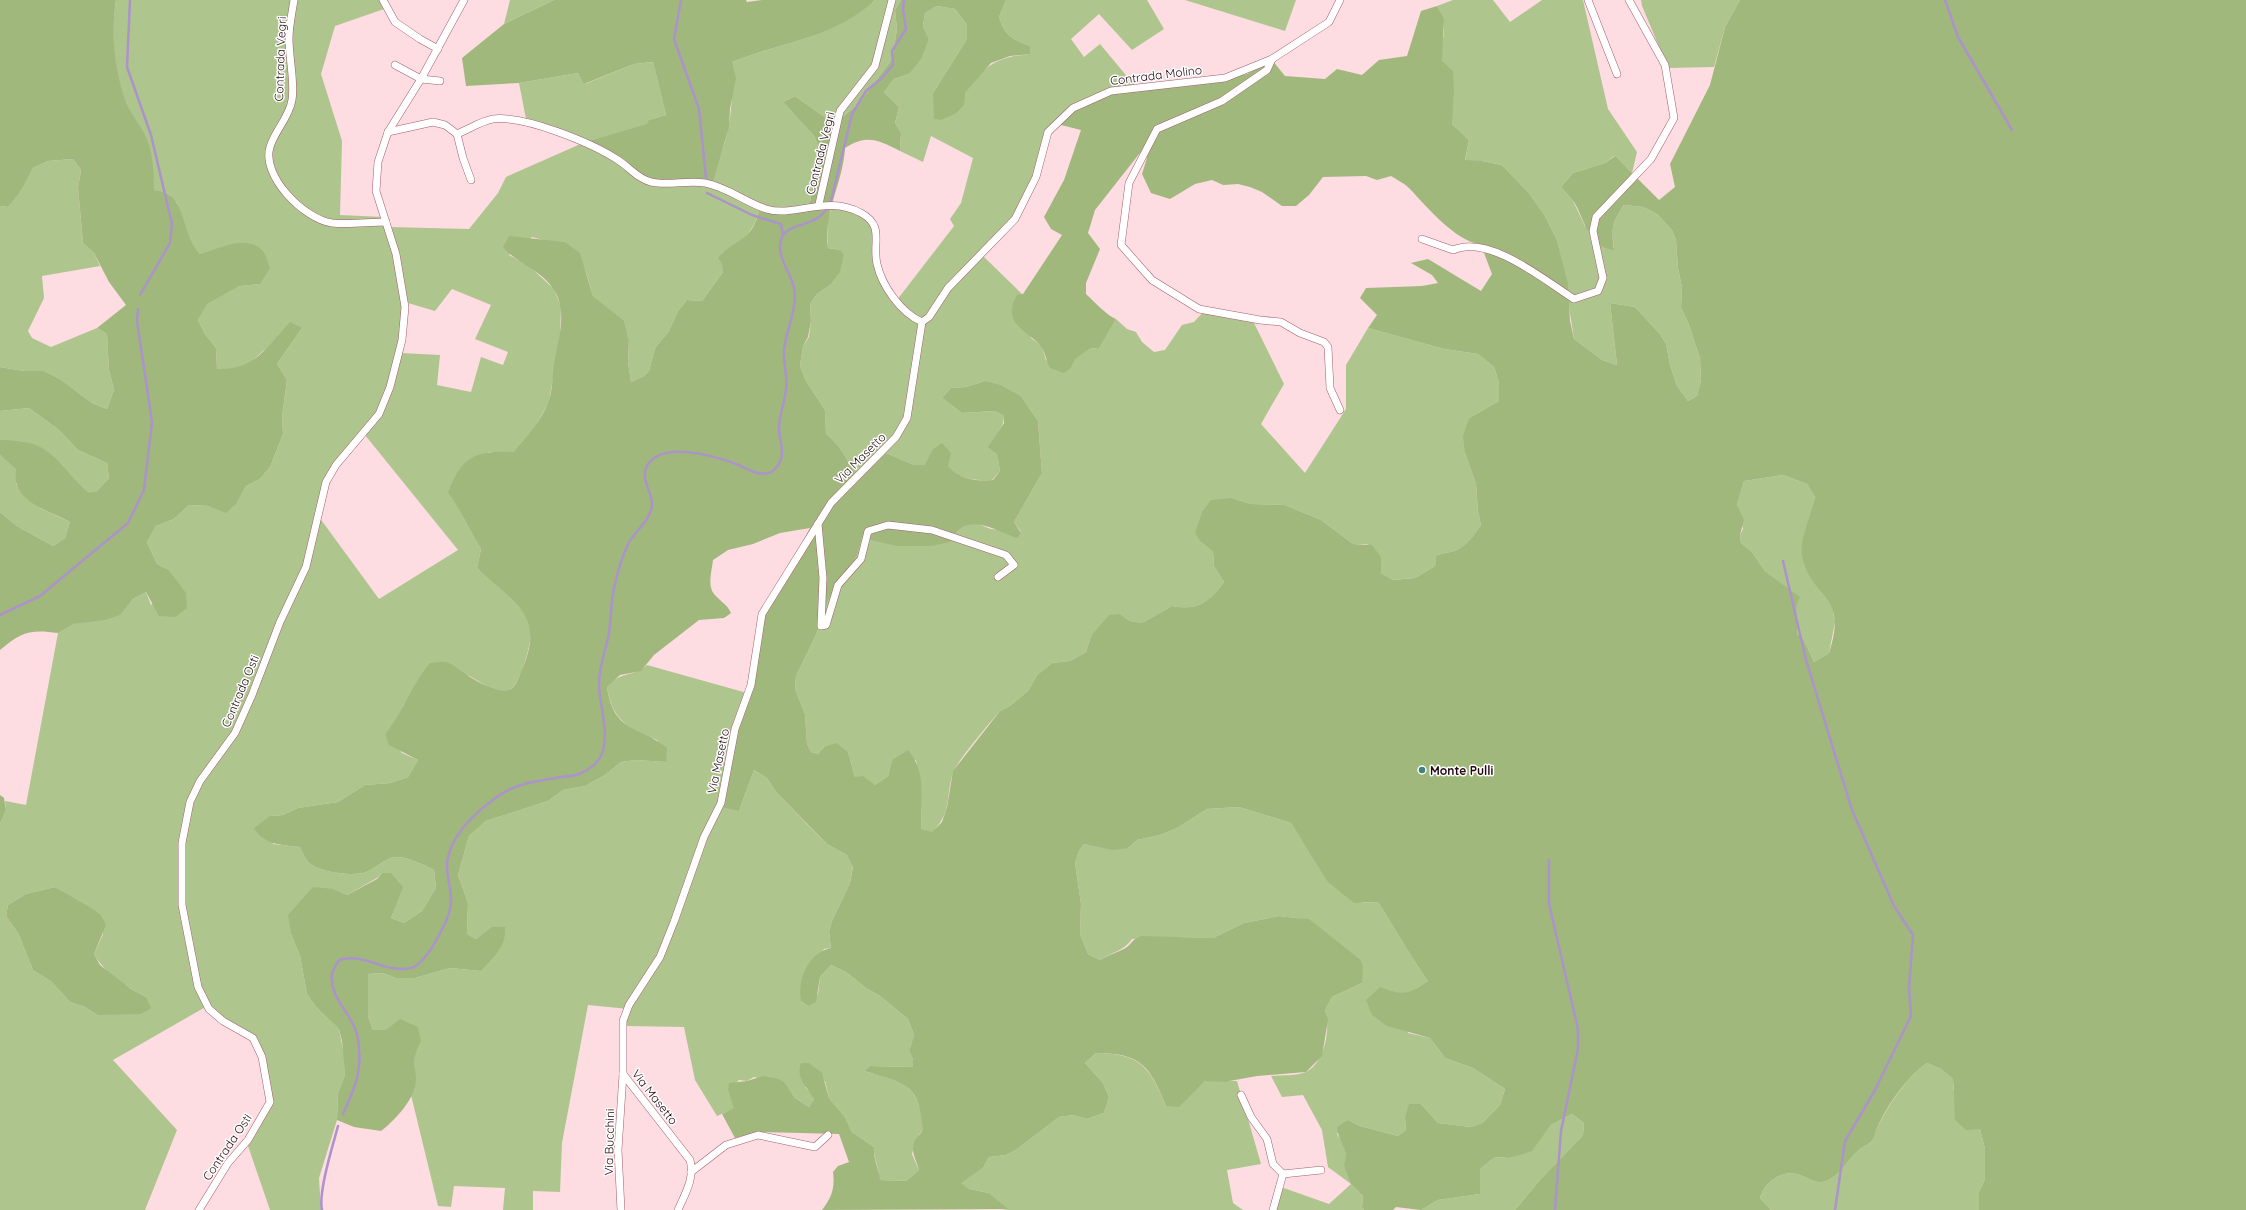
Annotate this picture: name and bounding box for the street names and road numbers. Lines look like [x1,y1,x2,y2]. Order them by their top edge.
street label: Contrada Vegri [271,16,289,102]
street label: Contrada Molino [1109,62,1203,88]
street label: Contrada Vegri [802,110,838,196]
street label: Via Masetto [831,429,889,487]
street label: Contrada Osti [218,653,262,729]
street label: Via Masetto [704,727,732,795]
street label: Via Masetto [629,1066,681,1128]
street label: Via Bucchini [601,1108,617,1176]
street label: Contrada Osti [199,1111,255,1183]

